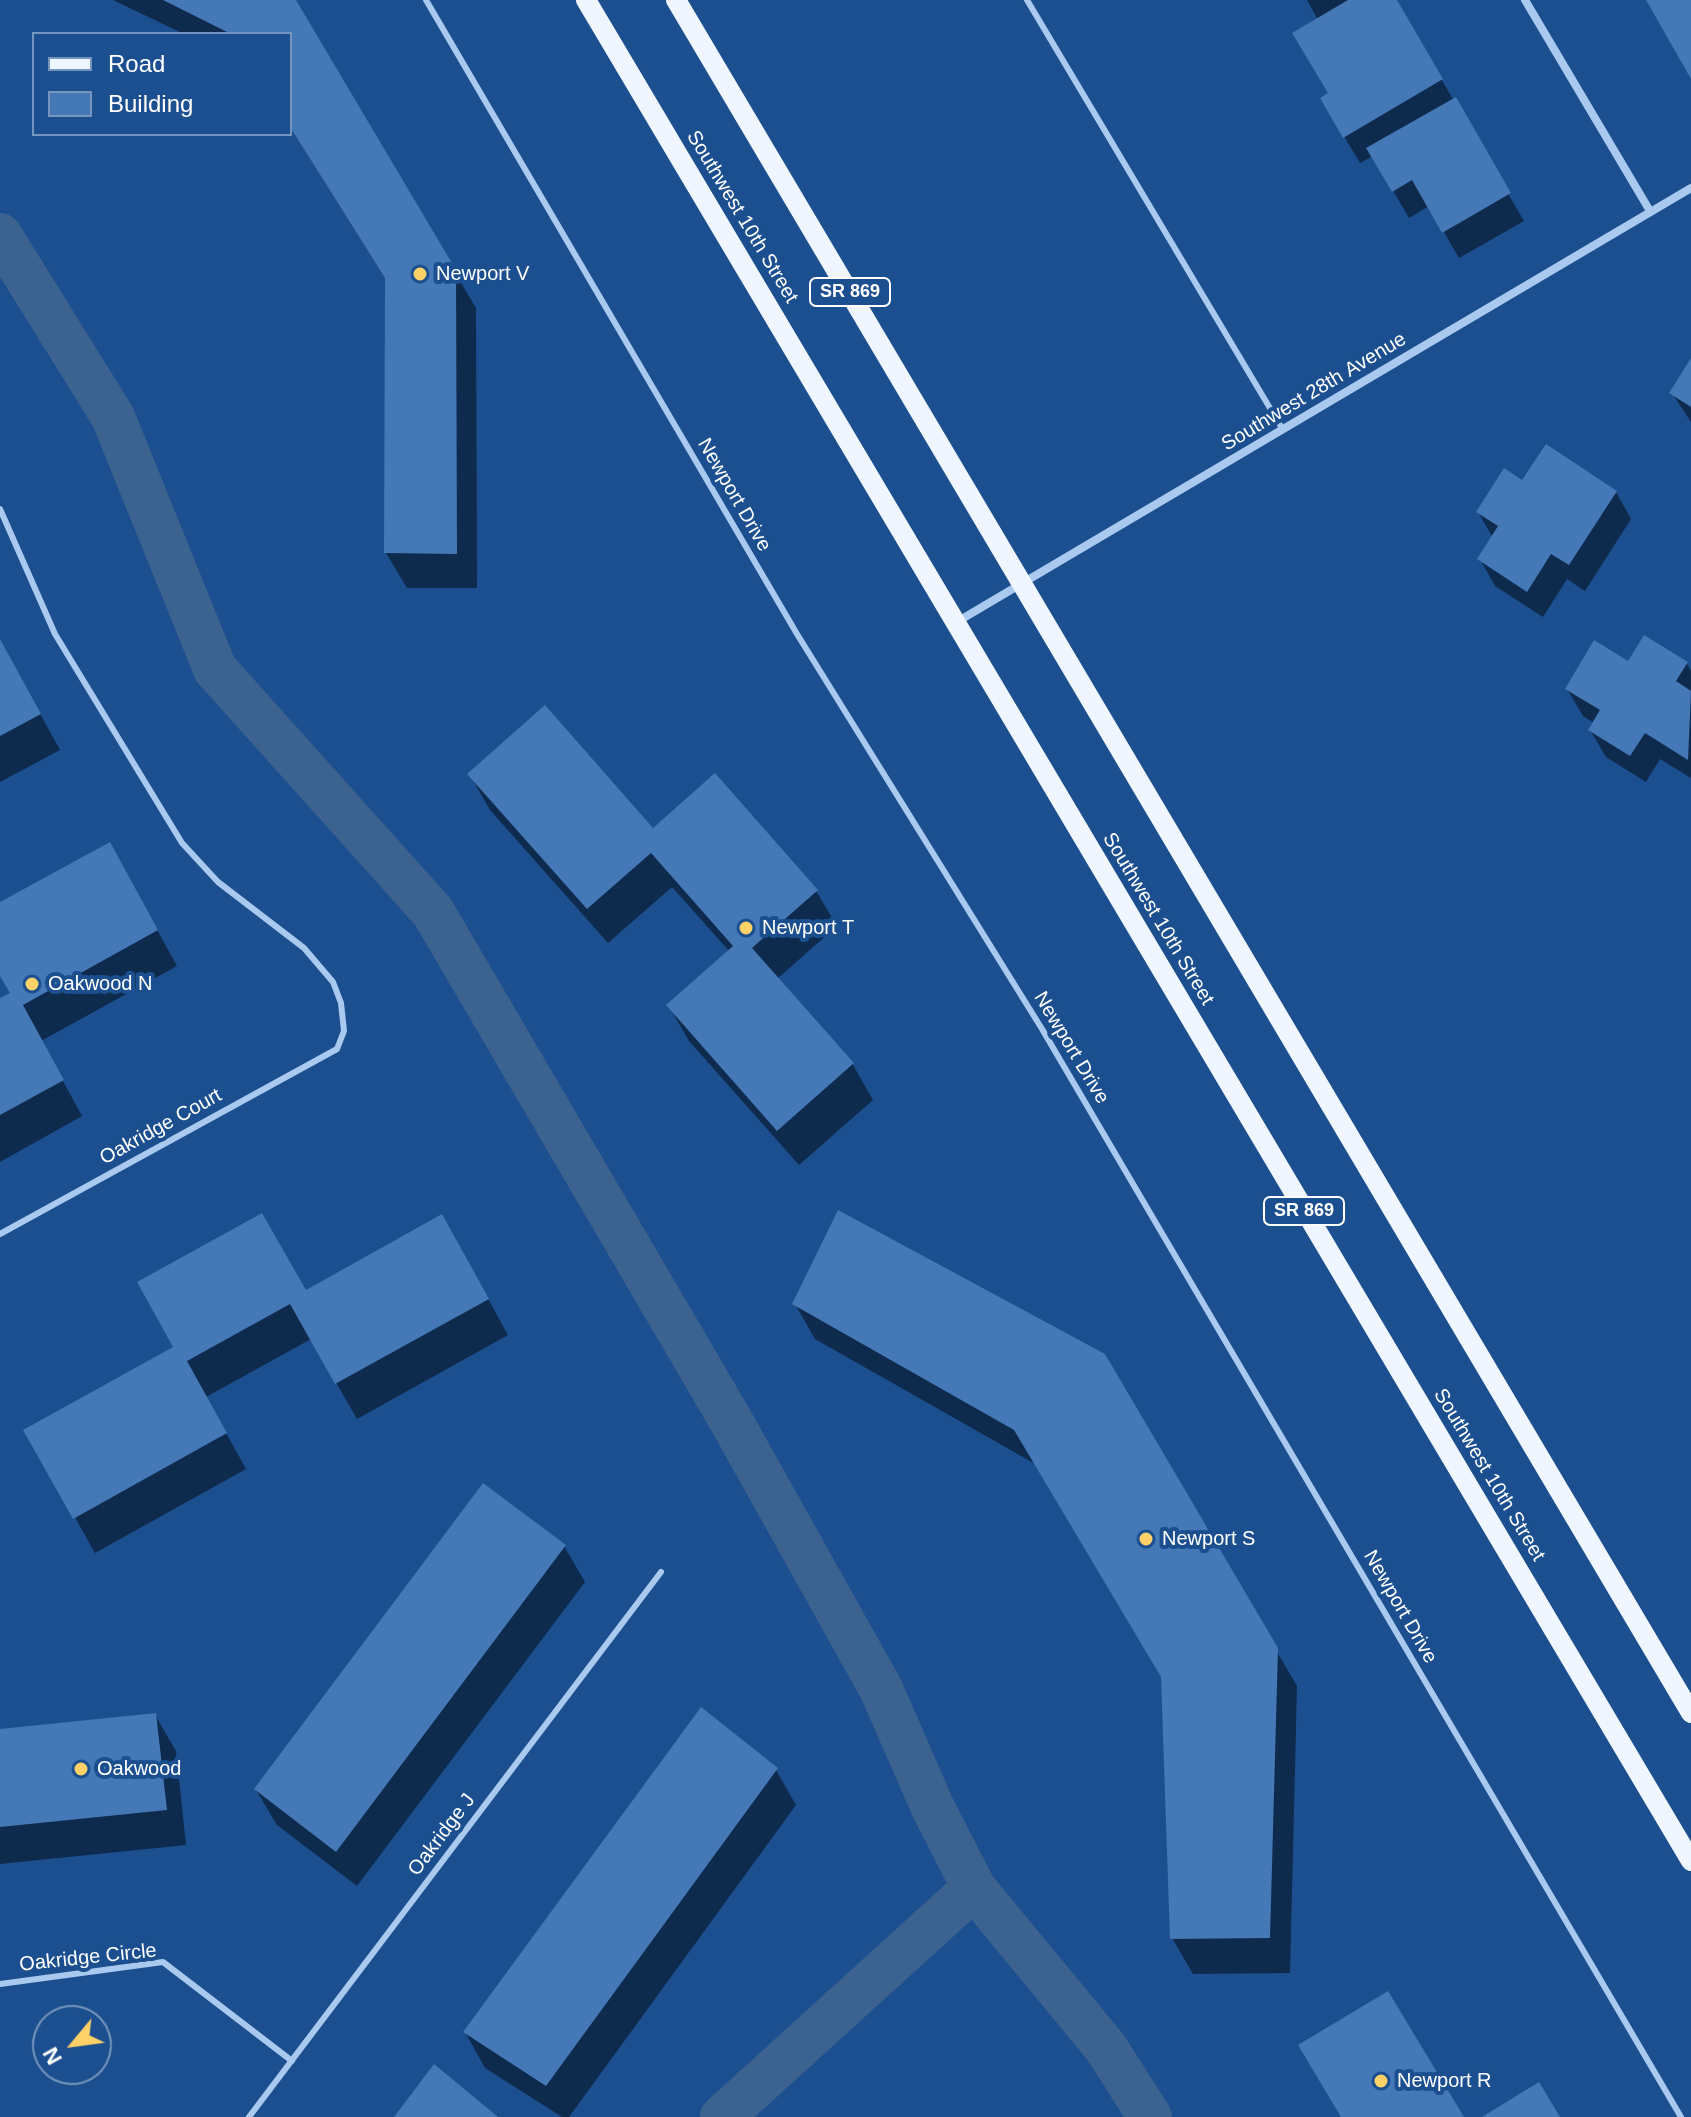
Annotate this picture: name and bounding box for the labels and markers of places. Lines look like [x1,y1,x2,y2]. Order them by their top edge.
place label: Newport V [436,262,529,286]
marker: Newport V [411,265,429,283]
place label: Newport T [762,916,854,940]
marker: Newport T [737,919,755,937]
place label: Oakwood N [48,972,152,996]
marker: Oakwood N [23,975,41,993]
place label: Newport S [1162,1527,1255,1551]
marker: Newport S [1137,1530,1155,1548]
place label: Oakwood [97,1757,181,1781]
marker: Oakwood [72,1760,90,1778]
place label: Newport R [1397,2069,1491,2093]
marker: Newport R [1372,2072,1390,2090]

